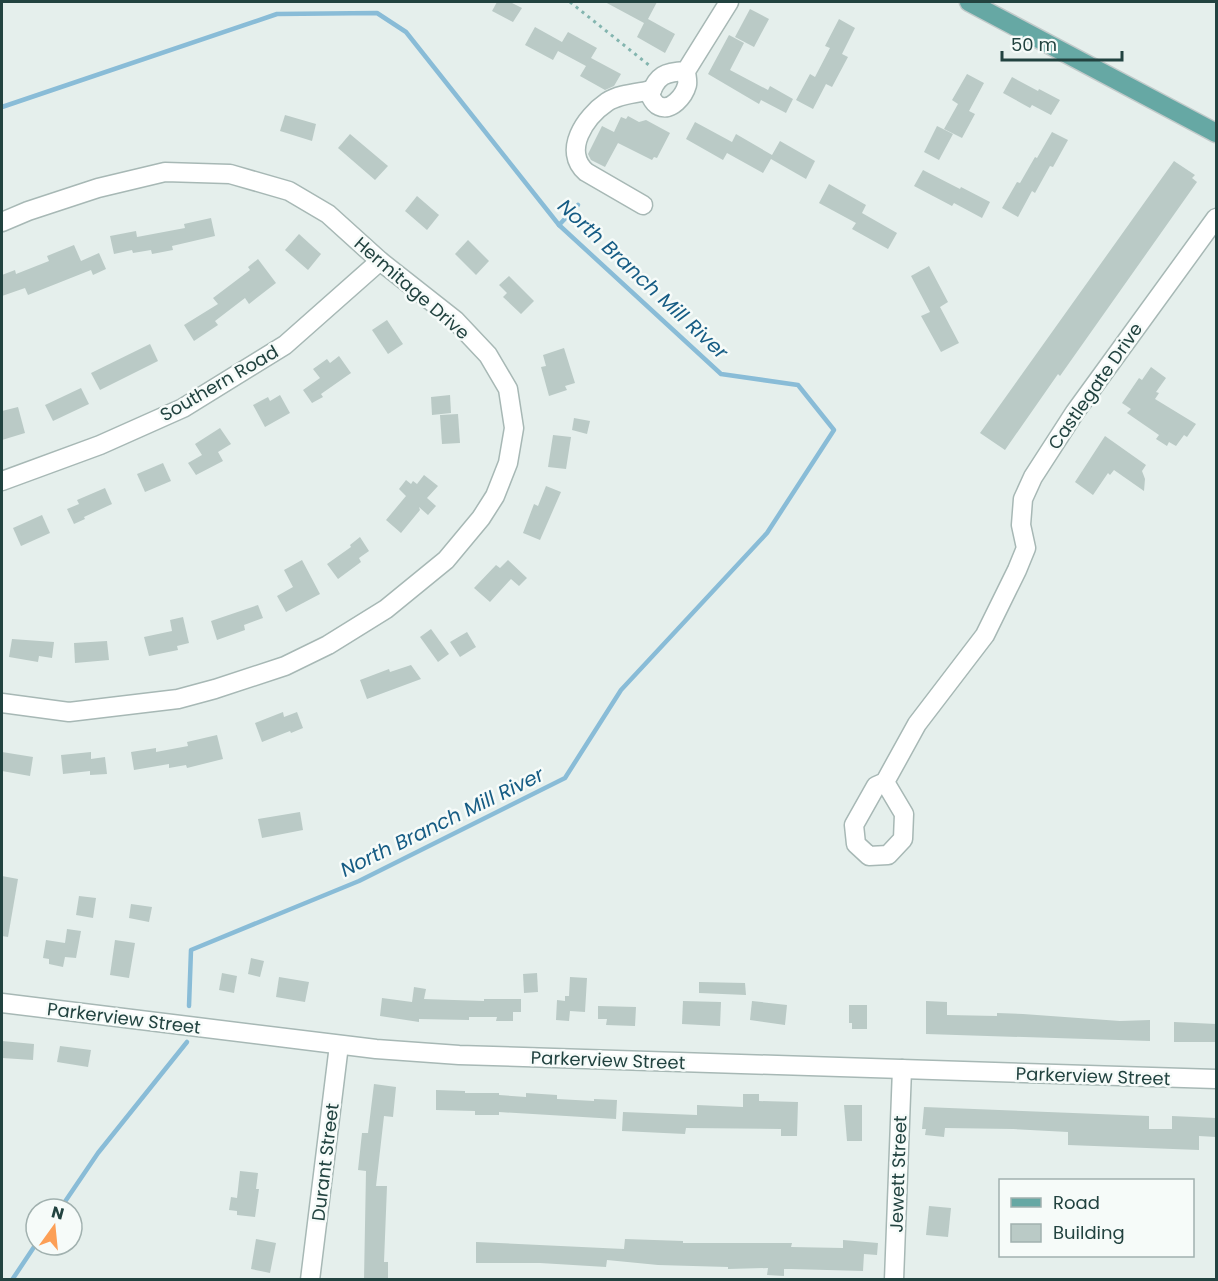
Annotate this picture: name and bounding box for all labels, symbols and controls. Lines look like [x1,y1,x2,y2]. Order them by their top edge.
scale bar [1002,24,1122,62]
text: 50 m [1011,32,1057,57]
water label: North Branch Mill River [552,193,735,366]
street label: Hermitage Drive [349,231,475,345]
street label: Castlegate Drive [1042,318,1148,454]
street label: Southern Road [155,339,283,427]
water label: North Branch Mill River [335,760,549,884]
street label: Parkerview Street [46,996,202,1040]
street label: Parkerview Street [530,1045,686,1075]
street label: Parkerview Street [1015,1061,1171,1091]
street label: Durant Street [305,1102,345,1222]
street label: Jewett Street [883,1115,913,1233]
legend [999,1179,1194,1257]
text: Road [1053,1190,1100,1215]
north arrow [24,1197,84,1257]
text: N [49,1200,67,1226]
text: Building [1053,1220,1125,1245]

